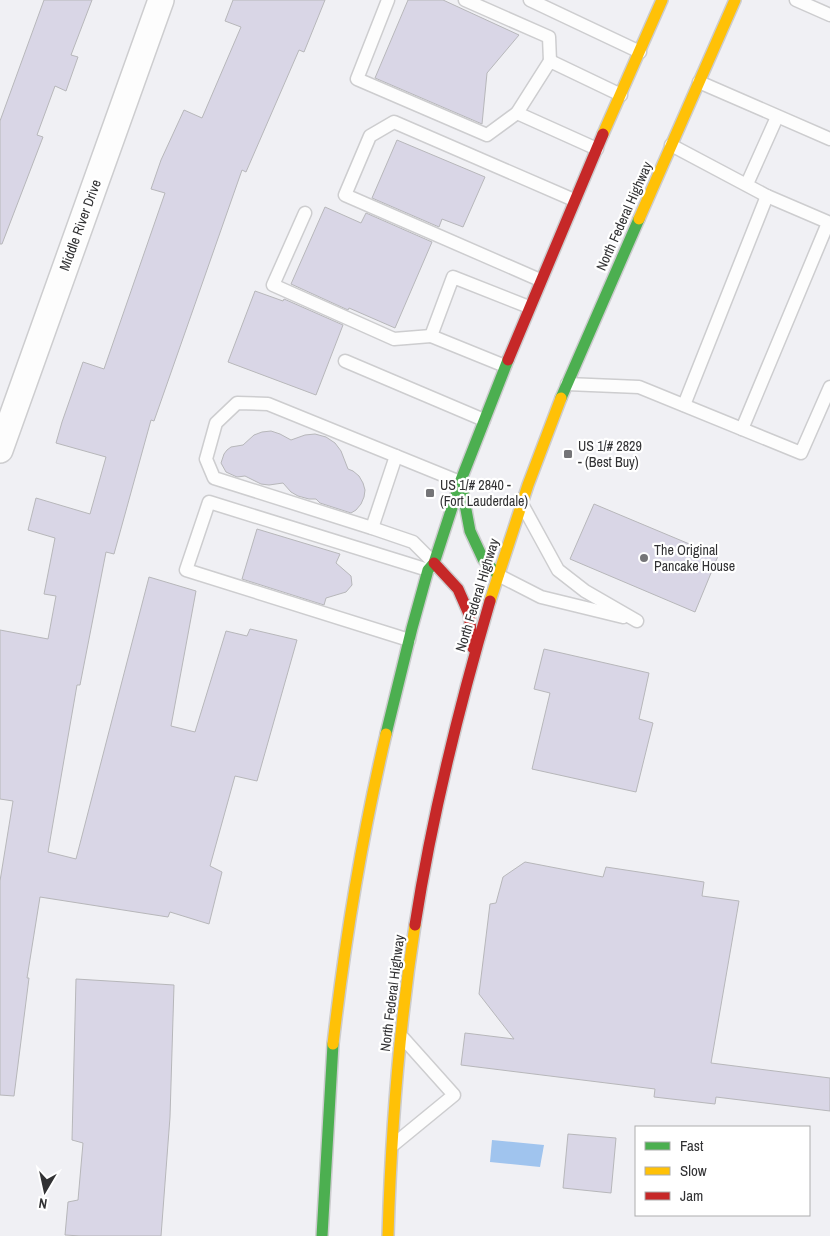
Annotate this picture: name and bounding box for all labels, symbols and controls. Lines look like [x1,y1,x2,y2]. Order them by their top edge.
street label: North Federal Highway [592,158,656,273]
street label: Middle River Drive [55,177,105,273]
place label: US 1/# 2829 - (Best Buy) [578,437,642,471]
marker: US 1/# 2829 - (Best Buy) [562,448,574,460]
place label: US 1/# 2840 - (Fort Lauderdale) [440,476,528,510]
marker: US 1/# 2840 - (Fort Lauderdale) [424,487,436,499]
street label: North Federal Highway [451,536,503,654]
place label: The Original Pancake House [654,541,735,575]
marker: The Original Pancake House [638,552,650,564]
street label: North Federal Highway [376,933,408,1052]
legend [635,1126,810,1216]
text: Fast [680,1135,704,1156]
text: Slow [680,1160,707,1181]
north arrow [20,1166,70,1216]
text: Jam [680,1185,703,1206]
text: N [37,1194,48,1213]

